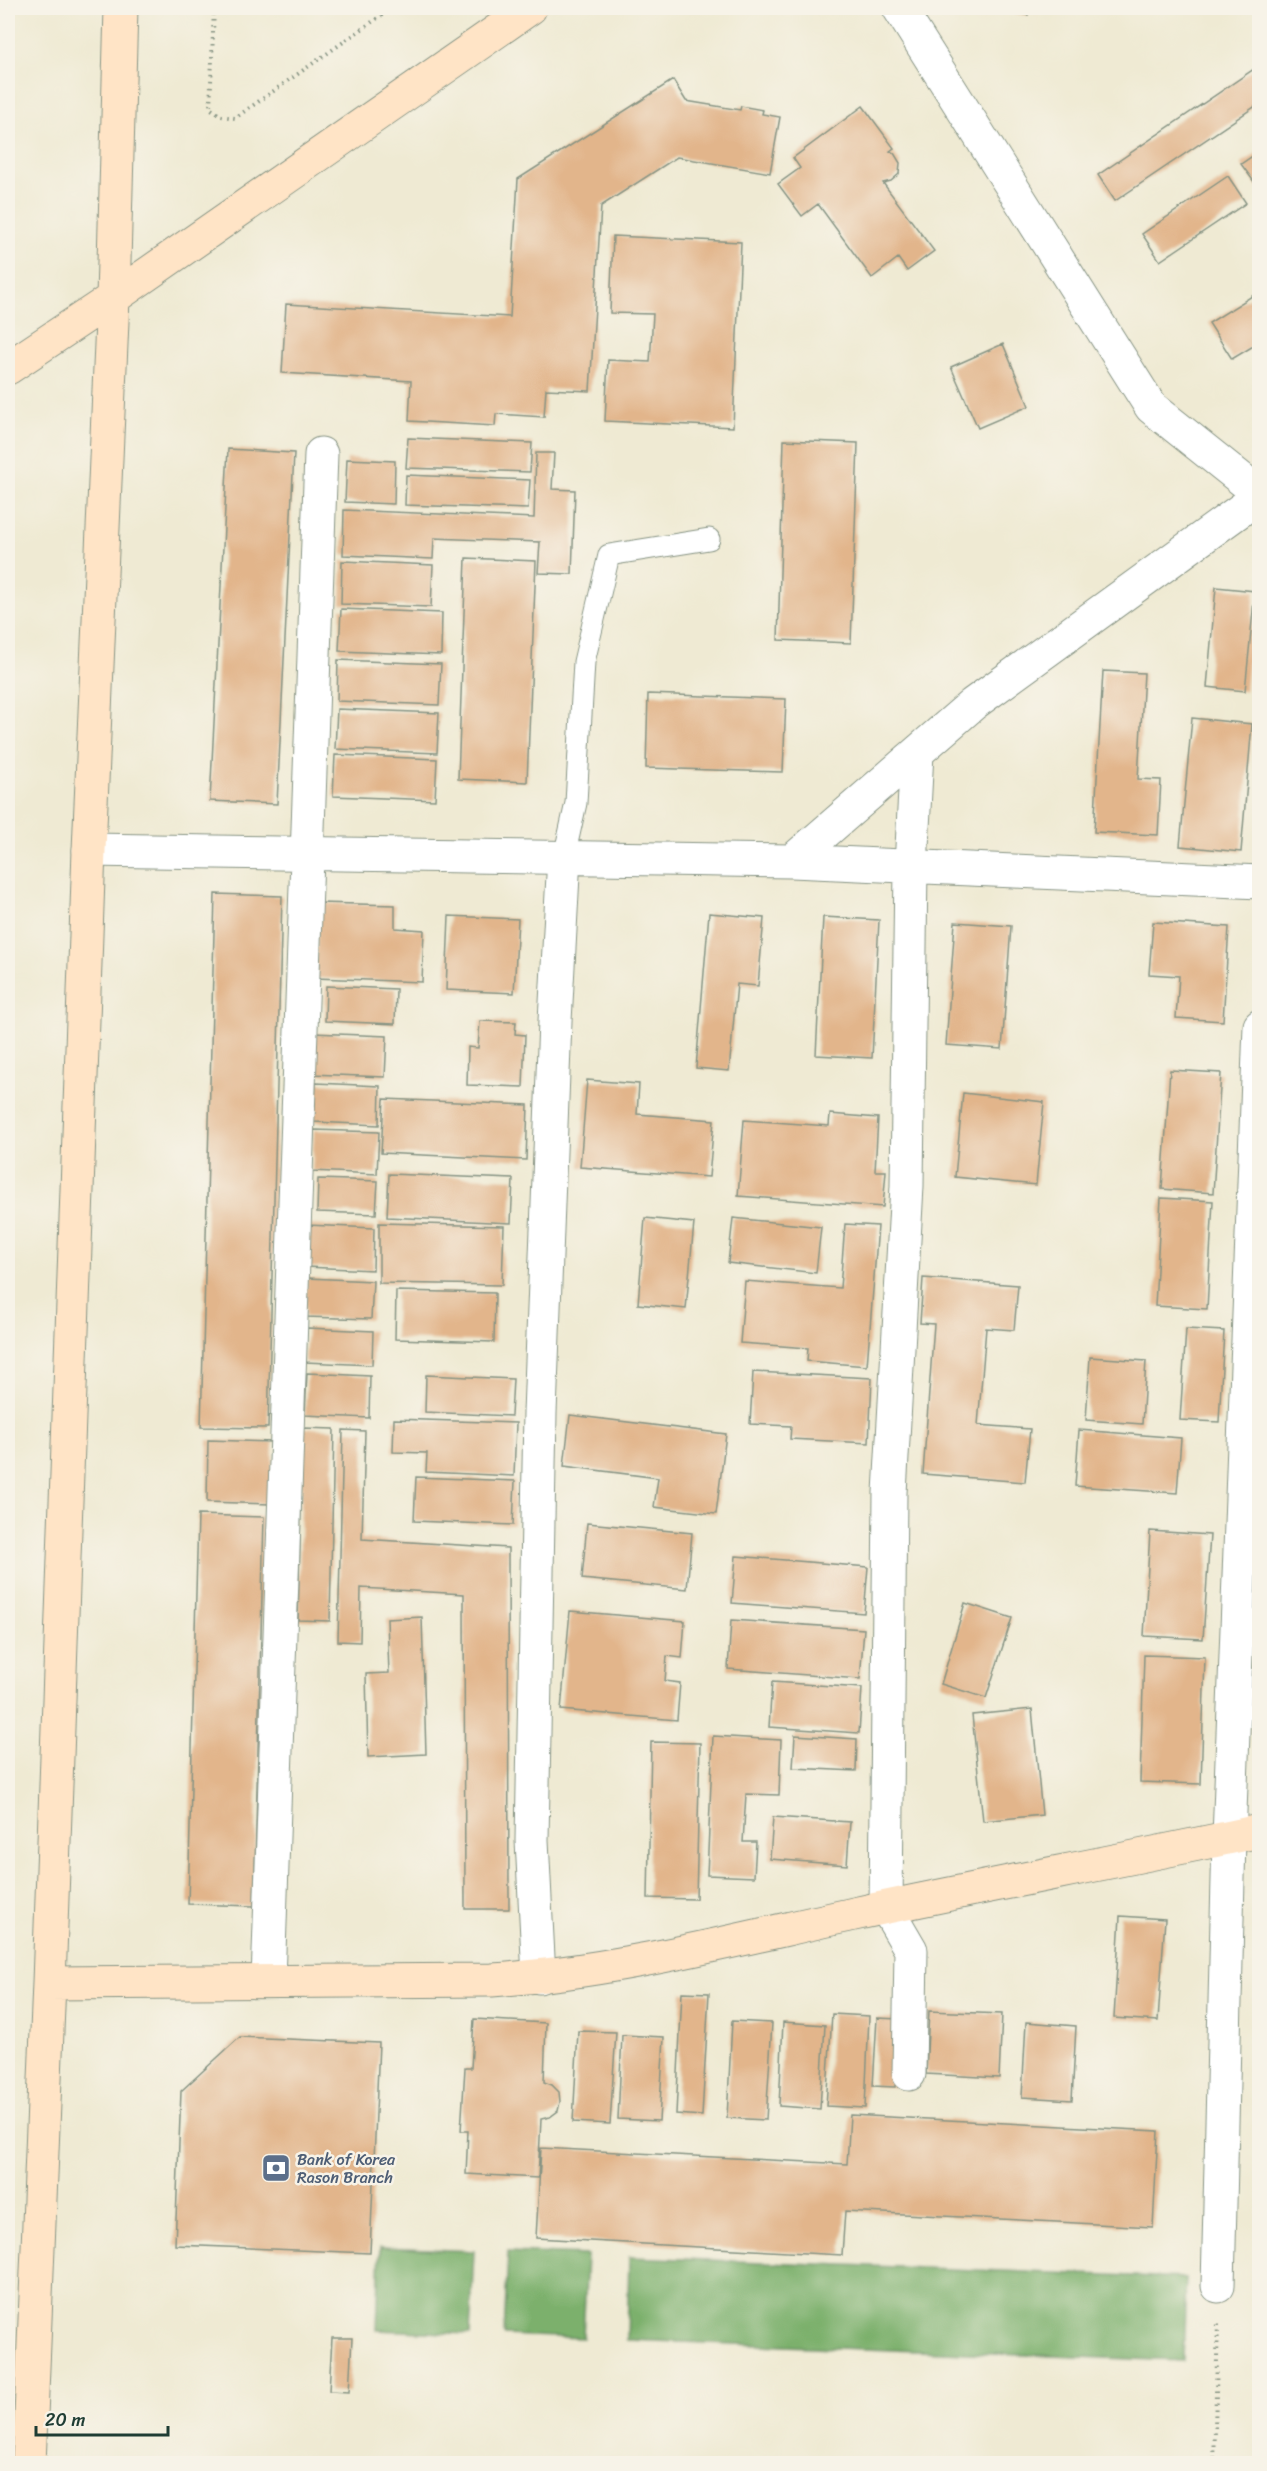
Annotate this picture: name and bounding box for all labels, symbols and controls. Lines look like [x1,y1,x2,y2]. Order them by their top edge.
place label: Bank of Korea Rason Branch [297,2145,396,2192]
bank icon: Bank of Korea Rason Branch [260,2152,292,2184]
scale bar [36,2399,168,2437]
text: 20 m [45,2404,85,2436]

